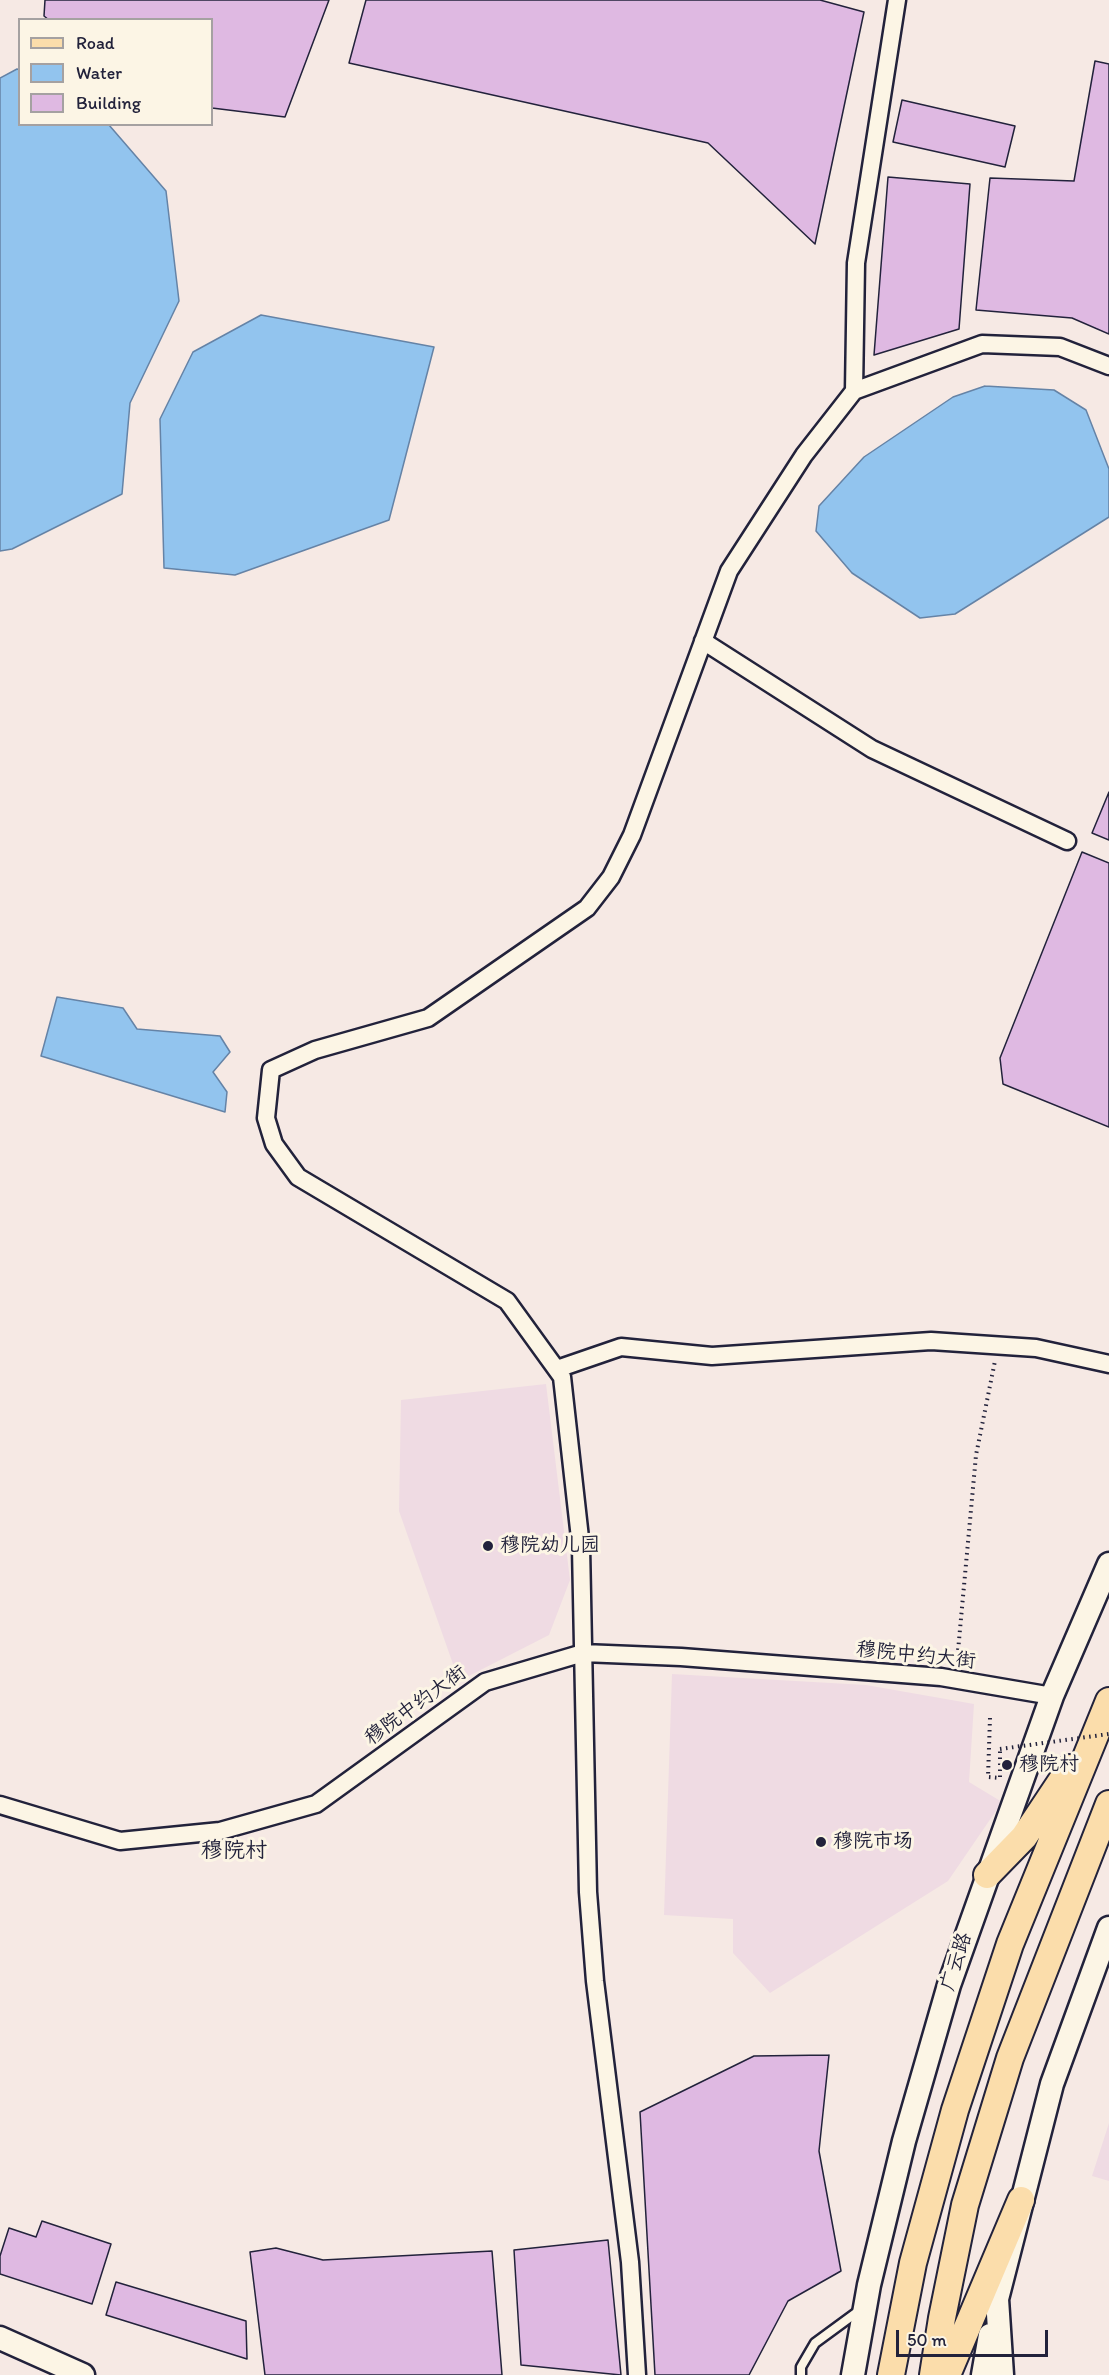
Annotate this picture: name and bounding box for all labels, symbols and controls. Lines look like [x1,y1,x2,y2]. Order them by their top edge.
legend [18,18,213,126]
text: Road [76,32,115,54]
text: Water [76,62,122,84]
text: Building [76,92,141,114]
place label: 穆院幼儿园 [500,1534,600,1558]
marker: 穆院幼儿园 [481,1539,495,1553]
street label: 穆院中约大街 [855,1638,977,1674]
street label: 穆院中约大街 [360,1661,472,1751]
place label: 穆院村 [1019,1753,1079,1777]
marker: 穆院村 [1000,1758,1014,1772]
place label: 穆院市场 [833,1830,913,1854]
marker: 穆院市场 [814,1835,828,1849]
district label: 穆院村 [201,1838,267,1864]
street label: 广云路 [936,1930,978,1994]
scale bar [899,2318,1050,2356]
text: 50 m [907,2329,947,2351]

